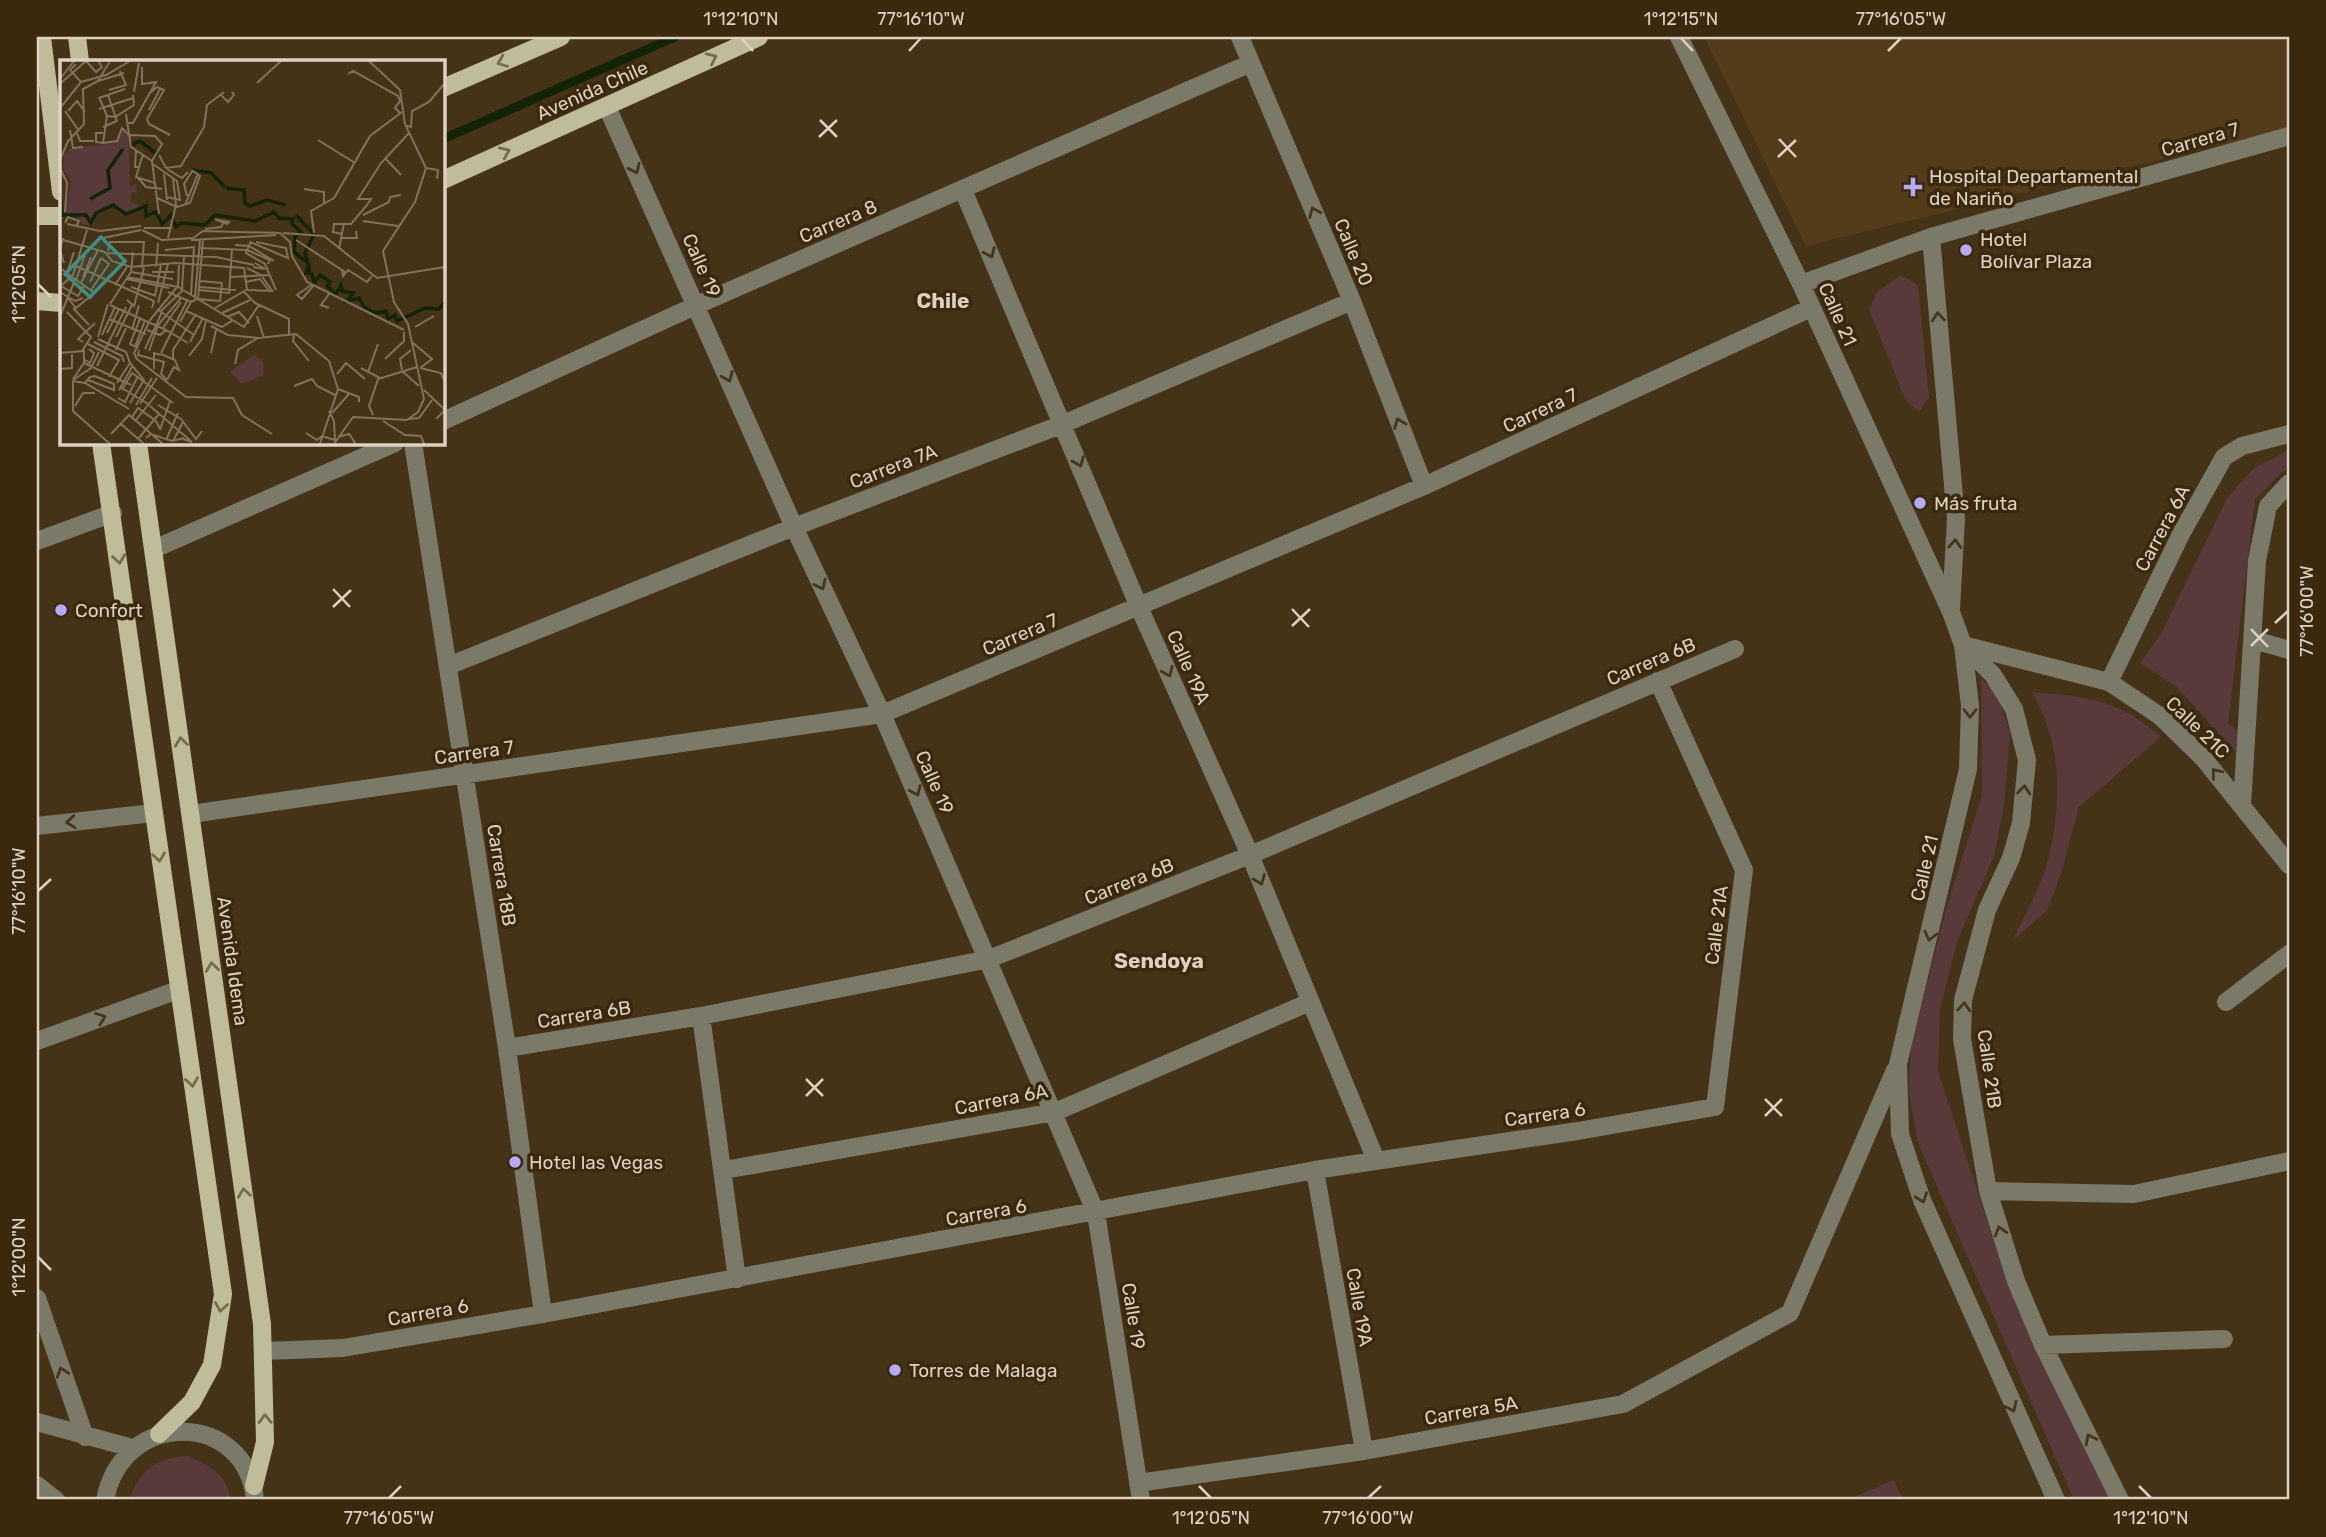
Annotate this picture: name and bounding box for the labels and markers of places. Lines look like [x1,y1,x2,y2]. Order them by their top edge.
place label: Hospital Departamental de Nariño [1929,165,2138,210]
marker: Hospital Departamental de Nariño [1903,177,1923,197]
place label: Hotel Bolívar Plaza [1980,228,2092,273]
marker: Hotel Bolívar Plaza [1958,242,1974,258]
place label: Más fruta [1934,492,2017,515]
marker: Más fruta [1912,495,1928,511]
place label: Confort [75,599,143,622]
marker: Confort [53,602,69,618]
place label: Hotel las Vegas [529,1151,663,1174]
marker: Hotel las Vegas [507,1154,523,1170]
place label: Torres de Malaga [909,1359,1057,1382]
marker: Torres de Malaga [887,1362,903,1378]

